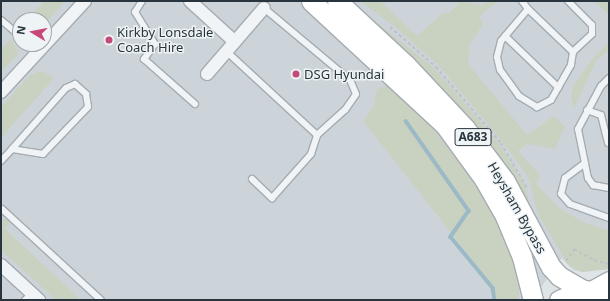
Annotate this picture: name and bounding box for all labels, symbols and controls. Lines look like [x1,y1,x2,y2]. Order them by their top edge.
north arrow [12,12,52,52]
text: N [13,24,29,36]
place label: Kirkby Lonsdale Coach Hire [117,25,213,56]
marker: Kirkby Lonsdale Coach Hire [104,35,114,45]
place label: DSG Hyundai [304,66,384,82]
marker: DSG Hyundai [291,69,301,79]
road number: A683 [454,127,492,147]
street label: Heysham Bypass [484,159,550,257]

